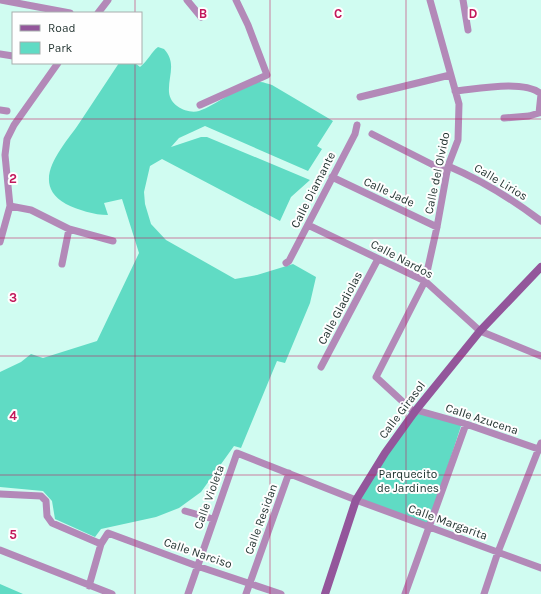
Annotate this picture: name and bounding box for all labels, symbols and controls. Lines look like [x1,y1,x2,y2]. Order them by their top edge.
text: B [199,6,207,21]
text: C [334,6,342,21]
text: D [469,6,478,21]
legend [12,12,142,64]
text: Road [48,21,76,35]
text: Park [48,41,73,55]
street label: Calle del Olvido [421,131,453,215]
street label: Calle Diamante [288,150,338,230]
street label: Calle Lirios [472,161,530,203]
text: 2 [9,171,17,186]
street label: Calle Jade [361,174,417,210]
street label: Calle Nardos [368,237,436,281]
street label: Calle Gladiolas [315,269,365,347]
text: 3 [9,290,17,305]
street label: Calle Girasol [376,379,428,441]
street label: Calle Azucena [444,401,520,437]
text: 4 [9,408,17,423]
street label: Calle Violeta [191,463,227,531]
park label: Parquecito de Jardines [377,467,439,495]
street label: Calle Residan [242,482,280,556]
street label: Calle Margarita [407,501,489,543]
text: 5 [9,527,17,542]
street label: Calle Narciso [162,535,234,571]

